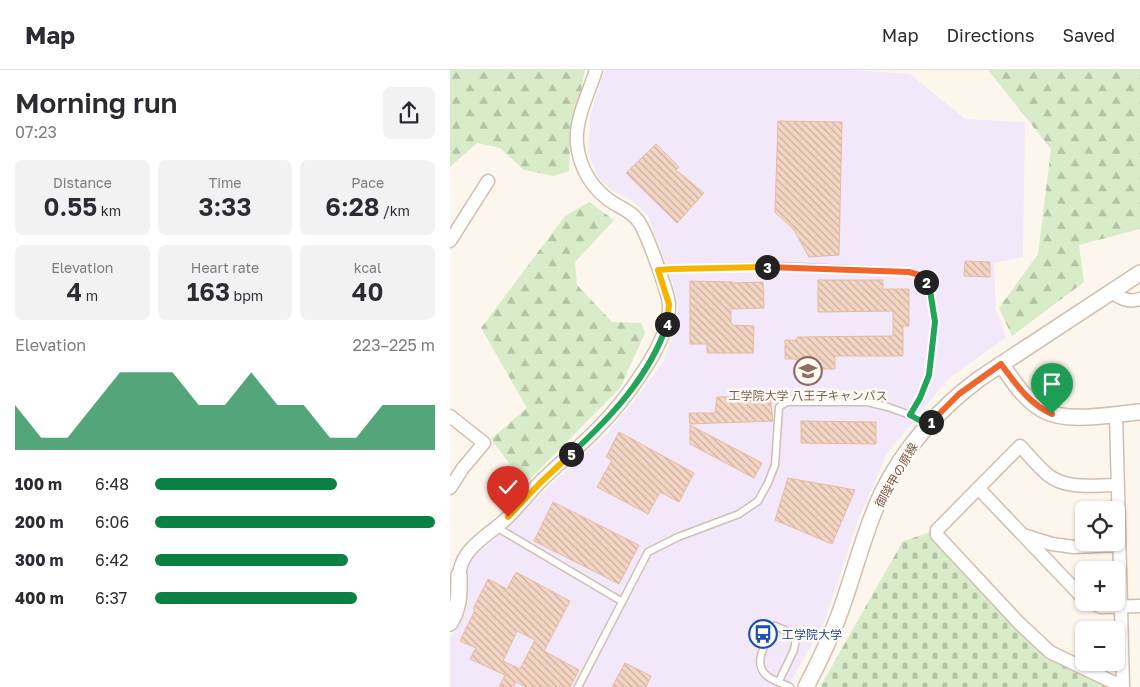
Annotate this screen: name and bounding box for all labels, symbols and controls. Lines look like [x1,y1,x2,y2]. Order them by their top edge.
text: Map [25,20,75,49]
text: Map [882,24,918,46]
text: Directions [946,24,1034,46]
text: Saved [1062,24,1115,46]
text: Morning run [15,86,178,119]
button: share [383,87,435,139]
text: 07:23 [15,122,57,142]
text: Distance [53,174,112,191]
text: Time [209,174,241,191]
text: Pace [351,174,384,191]
text: 0.55 [44,191,97,222]
text: 3:33 [198,191,252,222]
text: 6:28 [325,191,379,222]
text: km [97,202,121,219]
text: /km [379,202,410,219]
pin: 3 [754,254,780,280]
text: Elevation [51,259,113,276]
text: Heart rate [191,259,259,276]
text: kcal [354,259,381,276]
text: 3 [763,259,772,276]
pin: 2 [914,270,938,294]
text: 2 [922,274,931,291]
text: 4 [67,276,82,307]
text: 163 [187,276,230,307]
text: 40 [352,276,384,307]
text: m [82,287,98,304]
text: bpm [230,287,263,304]
pin: 4 [654,312,680,336]
text: 4 [663,316,672,333]
text: Elevation [15,335,86,355]
text: 223–225 m [353,335,435,355]
school or university icon: 工学院大学 八王子キャンパス [793,356,823,386]
pin [1031,363,1073,414]
icon: arrive [1038,370,1066,398]
place label: 工学院大学 八王子キャンパス [728,388,888,403]
pin: 1 [918,410,944,434]
text: 1 [928,414,935,431]
street label: 御陵甲の原線 [872,440,920,510]
pin: 5 [558,442,584,466]
text: 5 [567,446,576,463]
pin [487,466,529,517]
icon: check [494,473,522,501]
text: 100 m [15,474,62,494]
text: 6:48 [95,474,129,494]
map controls [1075,501,1125,671]
button: locate [1075,501,1125,551]
text: 200 m [15,512,64,532]
text: 6:06 [95,512,129,532]
text: 300 m [15,550,64,570]
text: 6:42 [95,550,129,570]
button: + [1075,561,1125,611]
text: 400 m [15,588,64,608]
text: 6:37 [95,588,127,608]
bus stop icon: 工学院大学 [748,619,778,649]
button: − [1075,621,1125,671]
place label: 工学院大学 [782,627,842,642]

